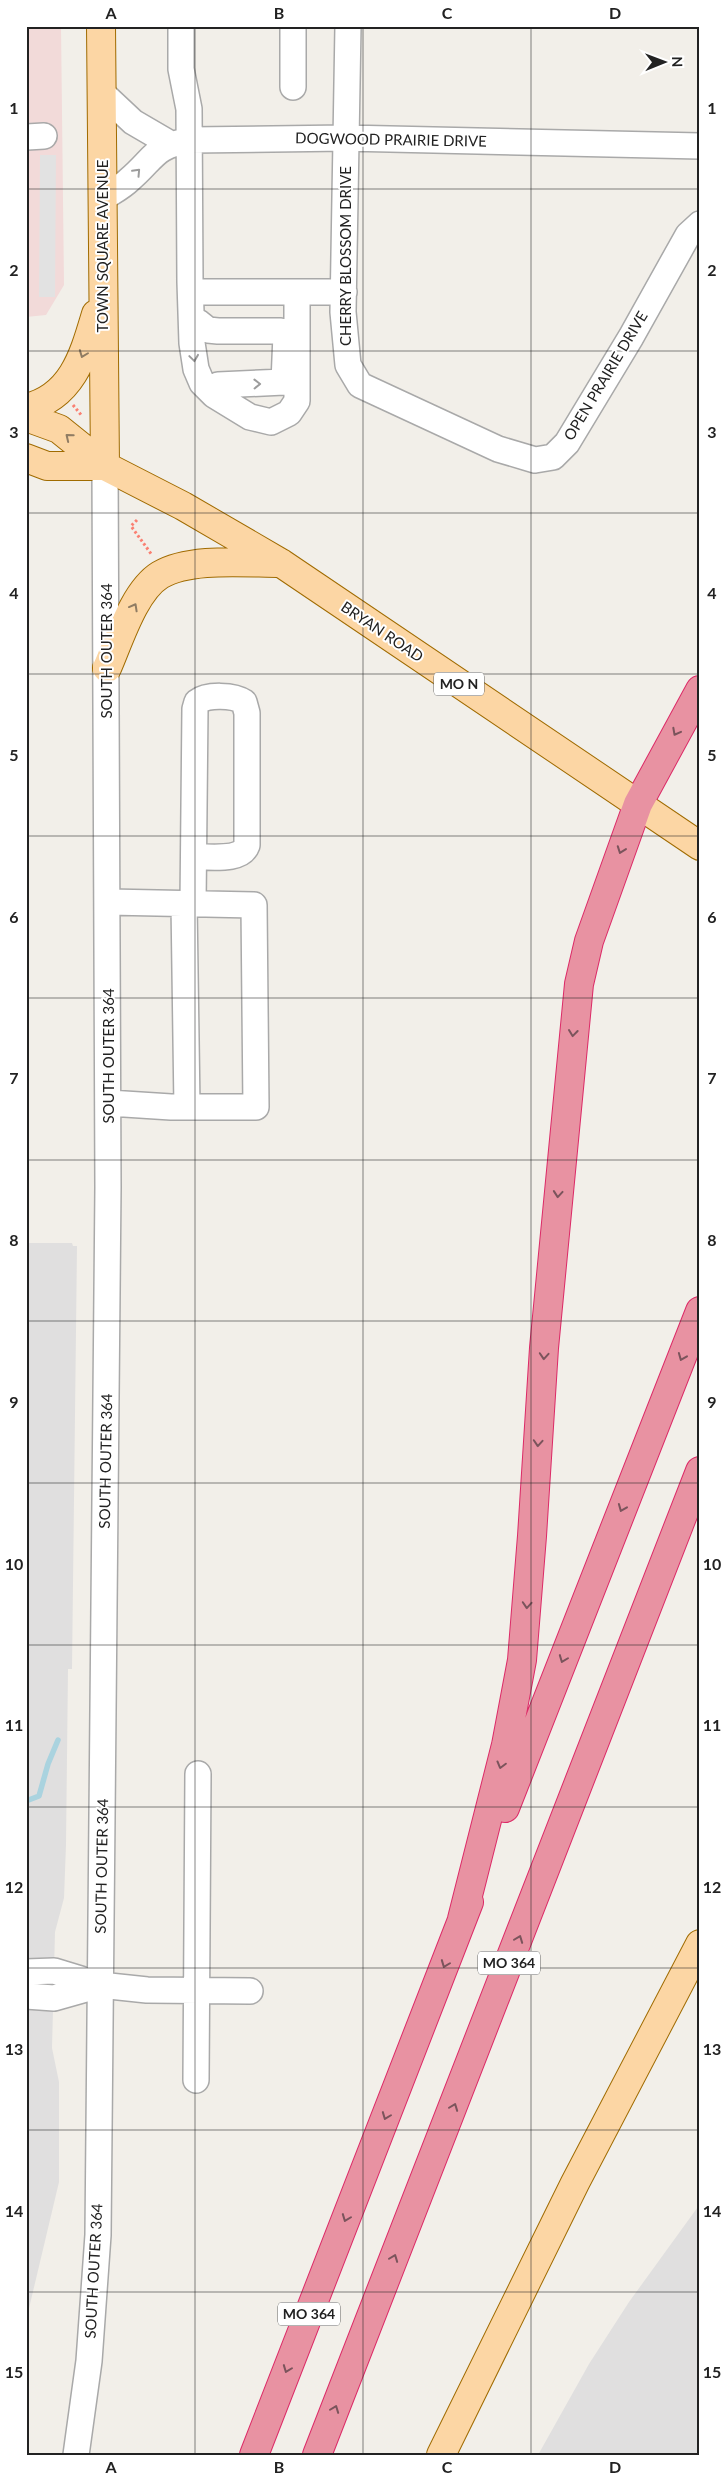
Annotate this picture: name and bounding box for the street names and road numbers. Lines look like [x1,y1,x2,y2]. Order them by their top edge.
street label: DOGWOOD PRAIRIE DRIVE [295,128,487,150]
street label: TOWN SQUARE AVENUE [93,160,111,332]
street label: CHERRY BLOSSOM DRIVE [336,166,354,346]
street label: OPEN PRAIRIE DRIVE [559,308,651,443]
street label: SOUTH OUTER 364 [97,583,115,719]
street label: BRYAN ROAD [338,597,427,665]
road number: MO N [434,672,484,696]
street label: SOUTH OUTER 364 [99,988,117,1124]
street label: SOUTH OUTER 364 [95,1393,115,1529]
street label: SOUTH OUTER 364 [91,1798,111,1934]
road number: MO 364 [478,1952,540,1975]
street label: SOUTH OUTER 364 [80,2203,106,2339]
road number: MO 364 [278,2302,340,2326]

